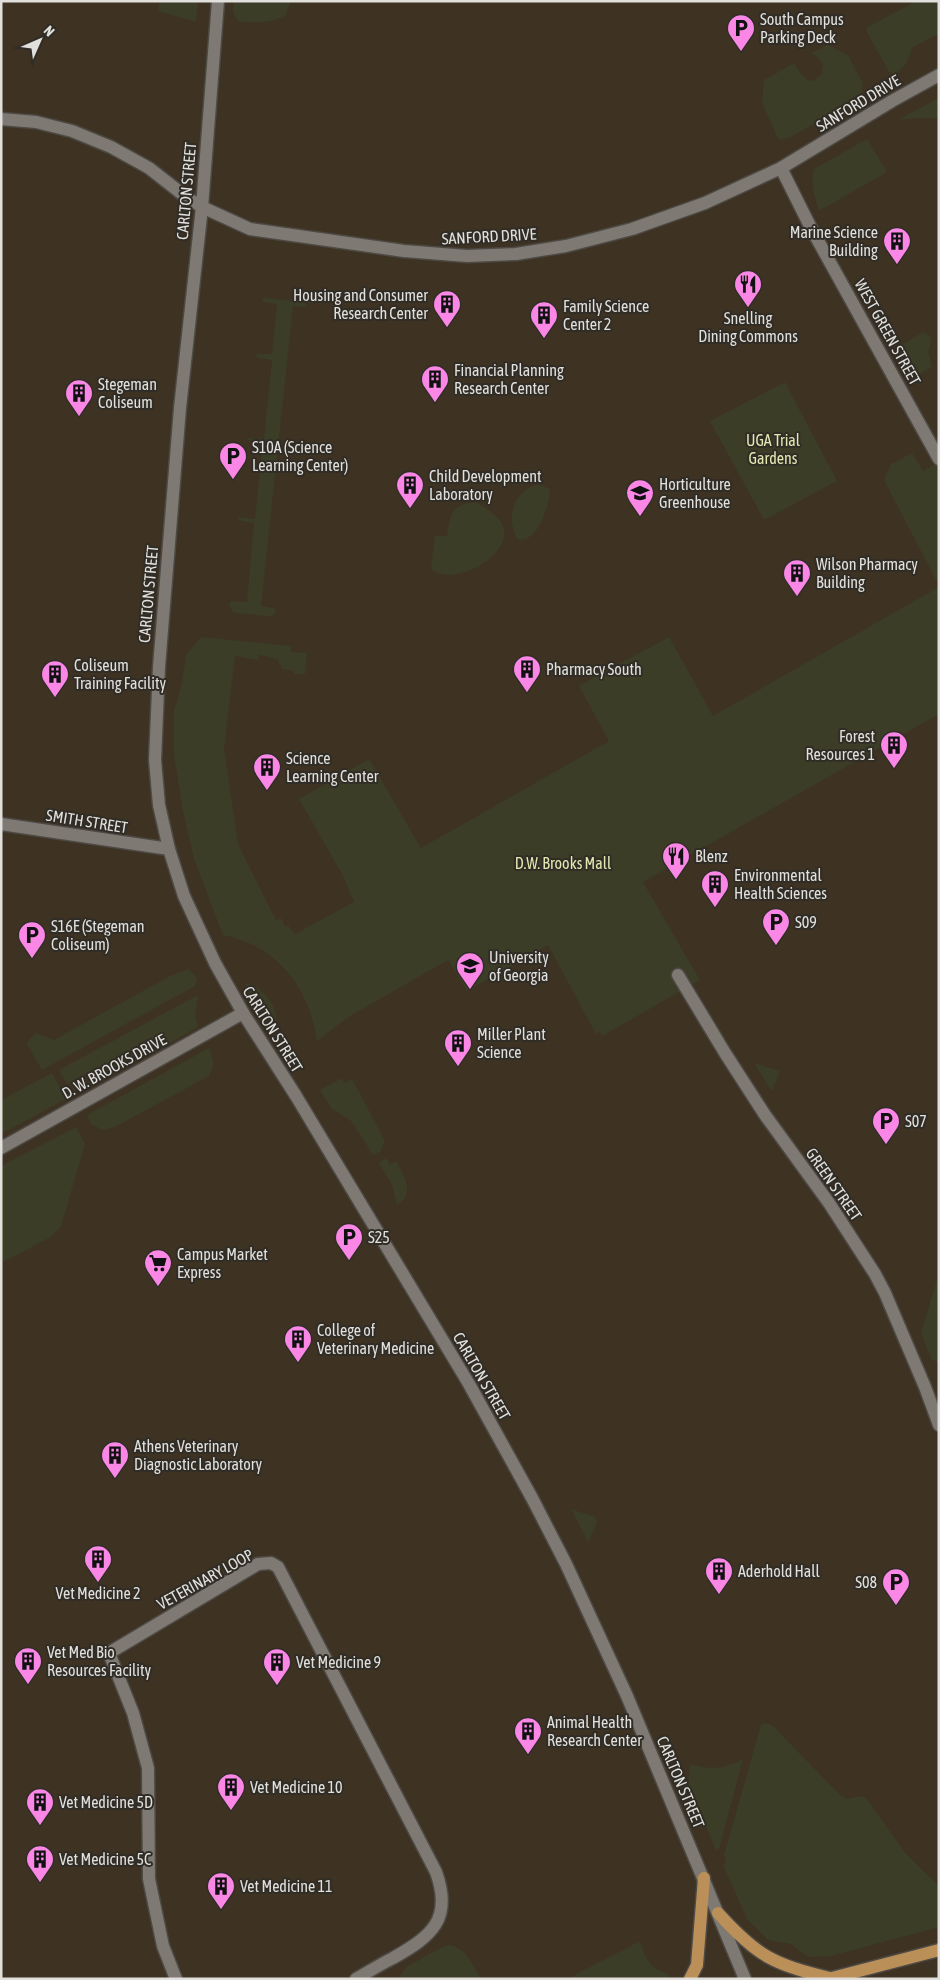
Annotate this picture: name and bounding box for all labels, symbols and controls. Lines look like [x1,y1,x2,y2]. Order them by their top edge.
place label: South Campus Parking Deck [760,10,844,47]
parking icon: South Campus Parking Deck [726,13,756,52]
north arrow [15,15,65,65]
text: N [41,22,58,39]
street label: SANFORD DRIVE [813,71,903,135]
street label: CARLTON STREET [173,141,199,241]
place label: Marine Science Building [790,223,878,260]
street label: SANFORD DRIVE [441,225,537,247]
building icon: Marine Science Building [882,226,912,265]
restaurant icon: Snelling Dining Commons [733,269,763,308]
street label: WEST GREEN STREET [851,276,925,388]
place label: Housing and Consumer Research Center [293,286,428,322]
building icon: Housing and Consumer Research Center [432,289,462,328]
place label: Family Science Center 2 [563,297,649,333]
building icon: Family Science Center 2 [529,300,559,339]
place label: Snelling Dining Commons [698,309,798,346]
place label: Financial Planning Research Center [454,361,564,397]
building icon: Financial Planning Research Center [420,364,450,403]
place label: Stegeman Coliseum [98,375,157,411]
building icon: Stegeman Coliseum [64,378,94,417]
park label: UGA Trial Gardens [746,431,801,467]
place label: S10A (Science Learning Center) [252,438,349,475]
parking icon: S10A (Science Learning Center) [218,441,248,480]
place label: Child Development Laboratory [429,467,542,504]
building icon: Child Development Laboratory [395,470,425,509]
place label: Horticulture Greenhouse [659,475,731,511]
school or university icon: Horticulture Greenhouse [625,478,655,517]
street label: CARLTON STREET [135,544,161,644]
place label: Wilson Pharmacy Building [816,555,918,592]
building icon: Wilson Pharmacy Building [782,558,812,597]
building icon: Pharmacy South [512,654,542,693]
place label: Coliseum Training Facility [74,656,167,693]
building icon: Coliseum Training Facility [40,659,70,698]
place label: Pharmacy South [546,660,642,679]
place label: Forest Resources 1 [806,727,875,763]
building icon: Forest Resources 1 [879,730,909,769]
place label: Science Learning Center [286,749,379,786]
building icon: Science Learning Center [252,752,282,791]
street label: SMITH STREET [45,806,129,836]
restaurant icon: Blenz [661,841,691,880]
place label: Blenz [695,847,728,865]
park label: D.W. Brooks Mall [515,854,612,872]
place label: Environmental Health Sciences [734,866,827,902]
building icon: Environmental Health Sciences [700,869,730,908]
parking icon: S09 [761,907,791,946]
place label: S09 [795,913,817,931]
place label: S16E (Stegeman Coliseum) [51,917,145,954]
parking icon: S16E (Stegeman Coliseum) [17,920,47,959]
place label: University of Georgia [489,948,549,985]
school or university icon: University of Georgia [455,951,485,990]
street label: CARLTON STREET [239,983,307,1075]
place label: Miller Plant Science [477,1025,546,1061]
building icon: Miller Plant Science [443,1028,473,1067]
street label: D. W. BROOKS DRIVE [59,1030,169,1102]
parking icon: S07 [871,1106,901,1145]
place label: S07 [905,1112,927,1130]
street label: GREEN STREET [802,1144,866,1224]
parking icon: S25 [334,1222,364,1261]
place label: S25 [368,1228,390,1246]
place label: Campus Market Express [177,1245,268,1282]
supermarket icon: Campus Market Express [143,1248,173,1287]
place label: College of Veterinary Medicine [317,1321,434,1358]
building icon: College of Veterinary Medicine [283,1324,313,1363]
street label: CARLTON STREET [450,1329,514,1423]
place label: Athens Veterinary Diagnostic Laboratory [134,1437,263,1474]
building icon: Athens Veterinary Diagnostic Laboratory [100,1440,130,1479]
building icon: Vet Medicine 2 [83,1544,113,1583]
street label: VETERINARY LOOP [154,1545,256,1613]
building icon: Aderhold Hall [704,1556,734,1595]
place label: Aderhold Hall [738,1562,821,1580]
parking icon: S08 [881,1567,911,1606]
place label: S08 [855,1573,877,1591]
place label: Vet Medicine 2 [56,1584,140,1602]
place label: Vet Med Bio Resources Facility [47,1643,152,1680]
building icon: Vet Med Bio Resources Facility [13,1646,43,1685]
building icon: Vet Medicine 9 [262,1647,292,1686]
place label: Vet Medicine 9 [296,1653,381,1671]
place label: Animal Health Research Center [547,1713,642,1749]
building icon: Animal Health Research Center [513,1716,543,1755]
street label: CARLTON STREET [654,1733,708,1831]
building icon: Vet Medicine 10 [216,1772,246,1811]
place label: Vet Medicine 10 [250,1778,342,1796]
building icon: Vet Medicine 5D [25,1787,55,1826]
place label: Vet Medicine 5D [59,1793,153,1811]
building icon: Vet Medicine 5C [25,1844,55,1883]
place label: Vet Medicine 5C [59,1850,151,1868]
building icon: Vet Medicine 11 [206,1871,236,1910]
place label: Vet Medicine 11 [240,1877,332,1895]

